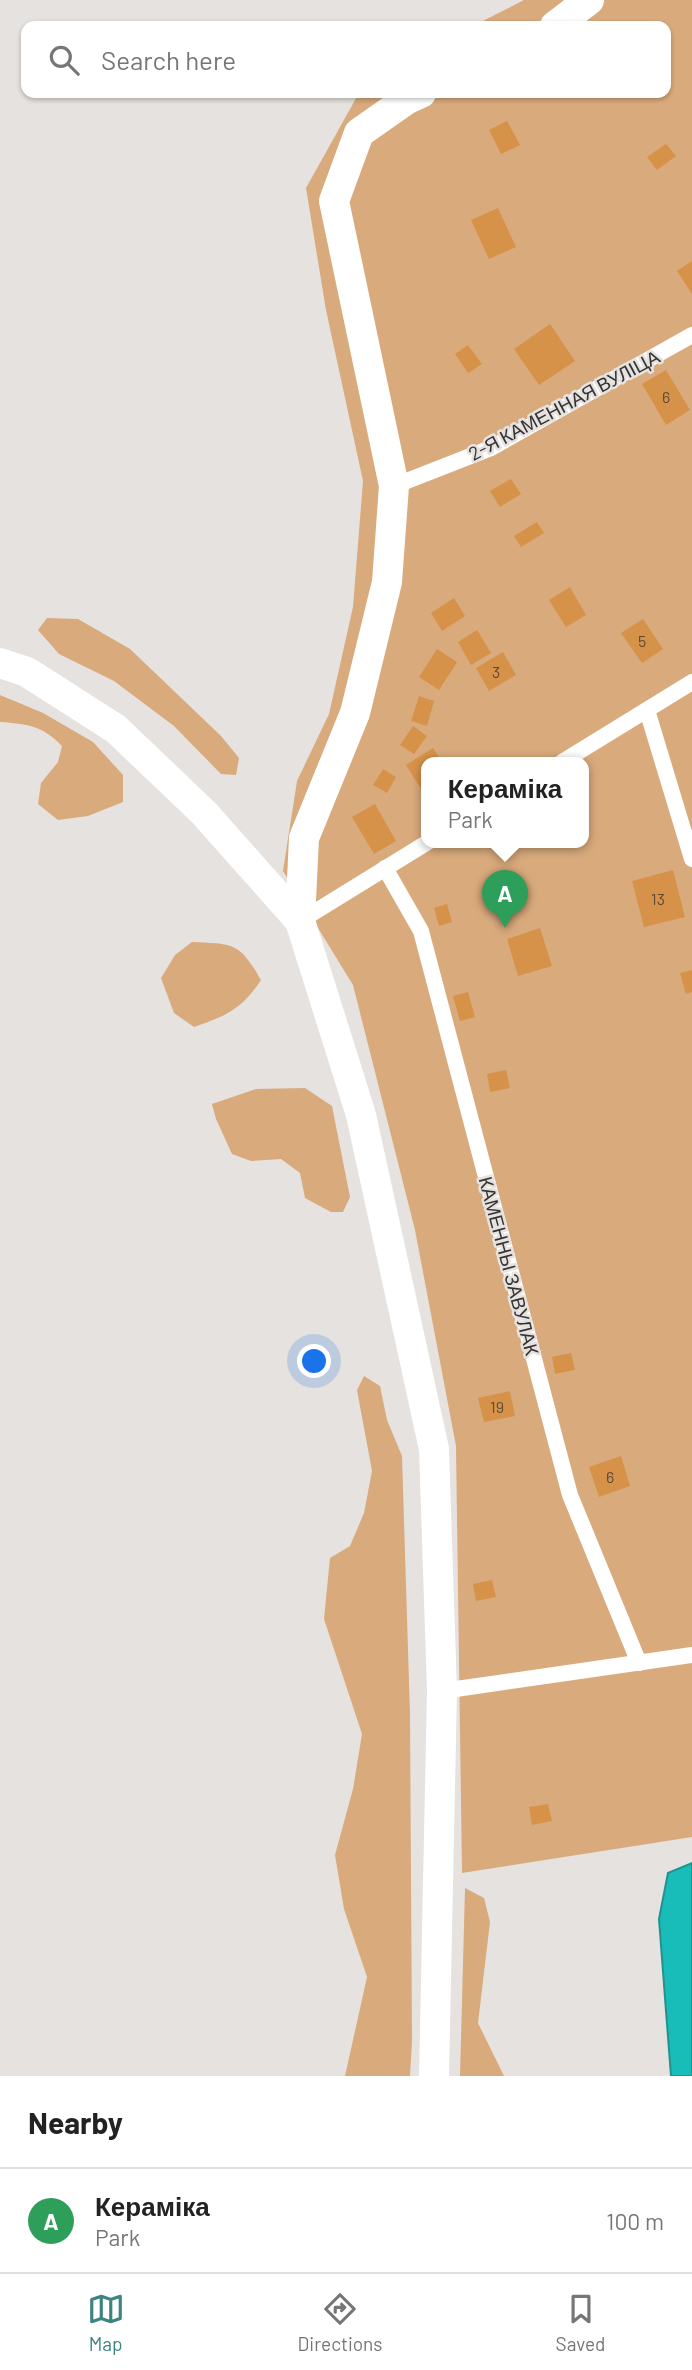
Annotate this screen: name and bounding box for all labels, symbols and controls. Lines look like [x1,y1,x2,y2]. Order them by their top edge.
search box [21,21,671,98]
icon: search [45,41,83,79]
text: Search here [101,44,236,75]
street label: 2-Я КАМЕННАЯ ВУЛІЦА [464,344,663,465]
house number: 6 [662,387,670,406]
house number: 5 [638,631,646,650]
house number: 3 [492,662,500,681]
popup [421,757,589,848]
text: Кераміка [448,772,562,803]
text: Park [448,805,493,833]
pin: A [482,870,528,928]
house number: 13 [651,889,665,908]
street label: КАМЕННЫ ЗАВУЛАК [475,1174,544,1358]
your location [297,1344,331,1378]
house number: 19 [490,1397,504,1416]
house number: 6 [606,1467,614,1486]
text: Nearby [28,2104,123,2140]
text: Кераміка [95,2190,210,2221]
text: A [43,2207,59,2235]
text: 100 m [606,2207,664,2235]
text: Park [95,2223,140,2251]
tab: Map [87,2290,125,2355]
tab: Directions [298,2290,383,2355]
tab: Saved [556,2290,605,2355]

